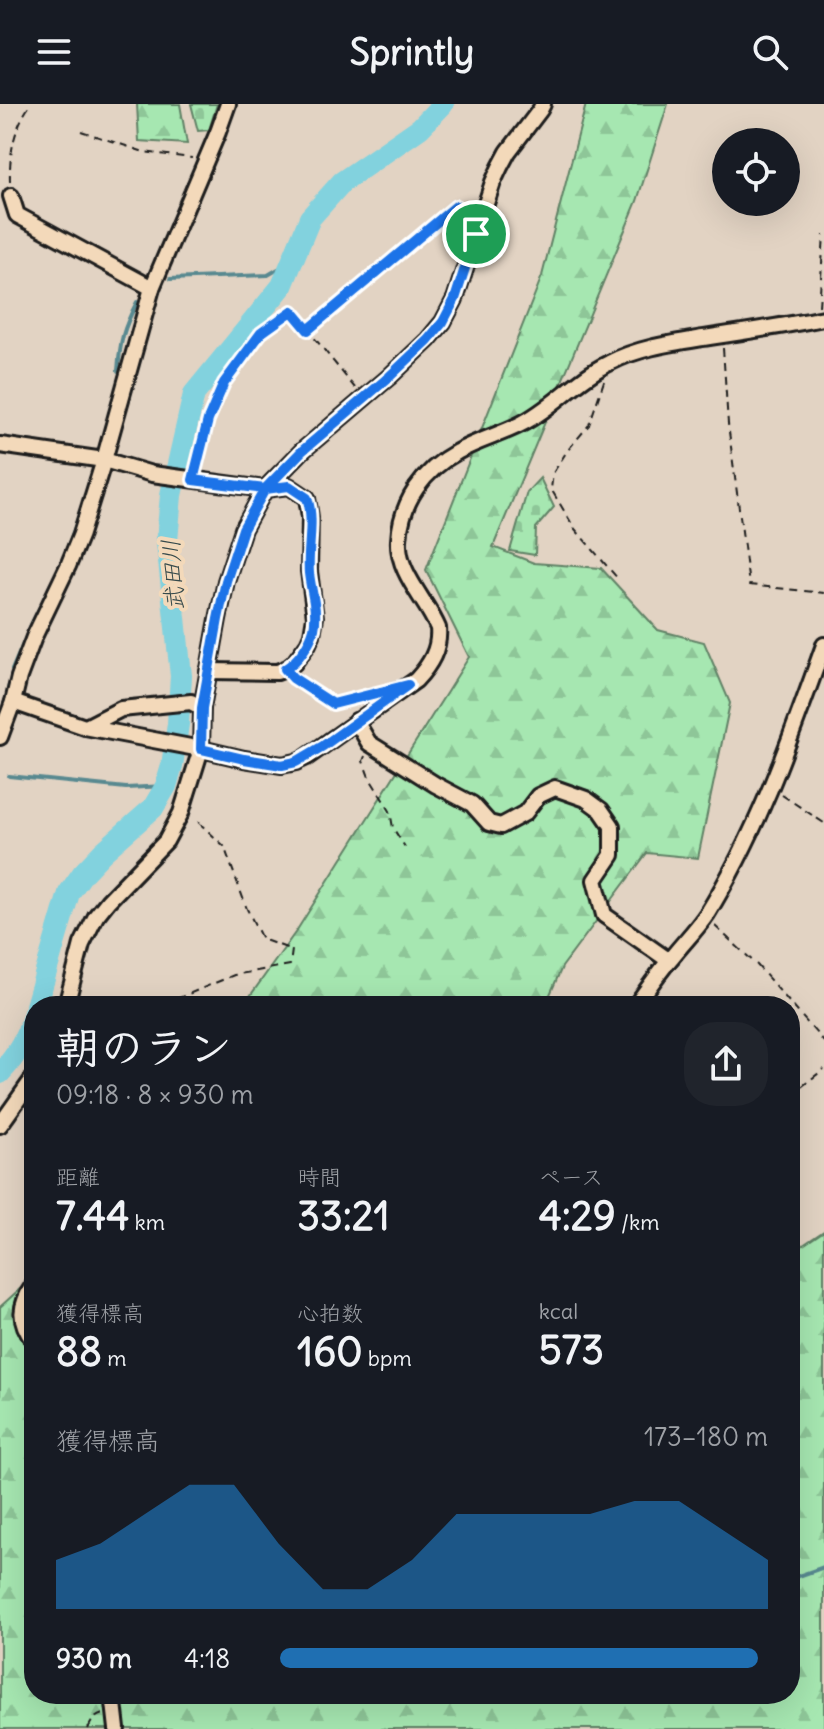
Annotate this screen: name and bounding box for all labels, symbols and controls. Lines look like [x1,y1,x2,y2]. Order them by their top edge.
icon: menu [32,30,76,74]
text: Sprintly [350,30,474,75]
icon: search [748,30,792,74]
map controls [712,128,800,216]
button: locate [712,128,800,216]
pin [442,200,510,268]
icon: arrive [454,212,498,256]
water label: 武田川 [155,538,189,612]
text: 朝のラン [56,1020,232,1075]
button: share [684,1022,768,1106]
text: 09:18 · 8 × 930 m [56,1078,254,1111]
text: 距離 [56,1163,100,1191]
text: 時間 [297,1163,341,1191]
text: ペース [539,1163,603,1191]
text: 7.44 [56,1191,129,1241]
text: 33:21 [297,1191,390,1241]
text: 4:29 [539,1191,616,1241]
text: km [129,1208,165,1236]
text: /km [616,1208,660,1236]
text: kcal [539,1297,578,1325]
text: 獲得標高 [56,1299,144,1327]
text: 心拍数 [297,1299,363,1327]
text: 573 [539,1325,604,1375]
text: 88 [56,1327,102,1377]
text: 160 [297,1327,363,1377]
text: m [102,1344,127,1372]
text: bpm [363,1344,412,1372]
text: 173–180 m [644,1420,768,1453]
text: 獲得標高 [56,1424,160,1457]
text: 930 m [56,1642,132,1675]
text: 4:18 [184,1642,230,1675]

